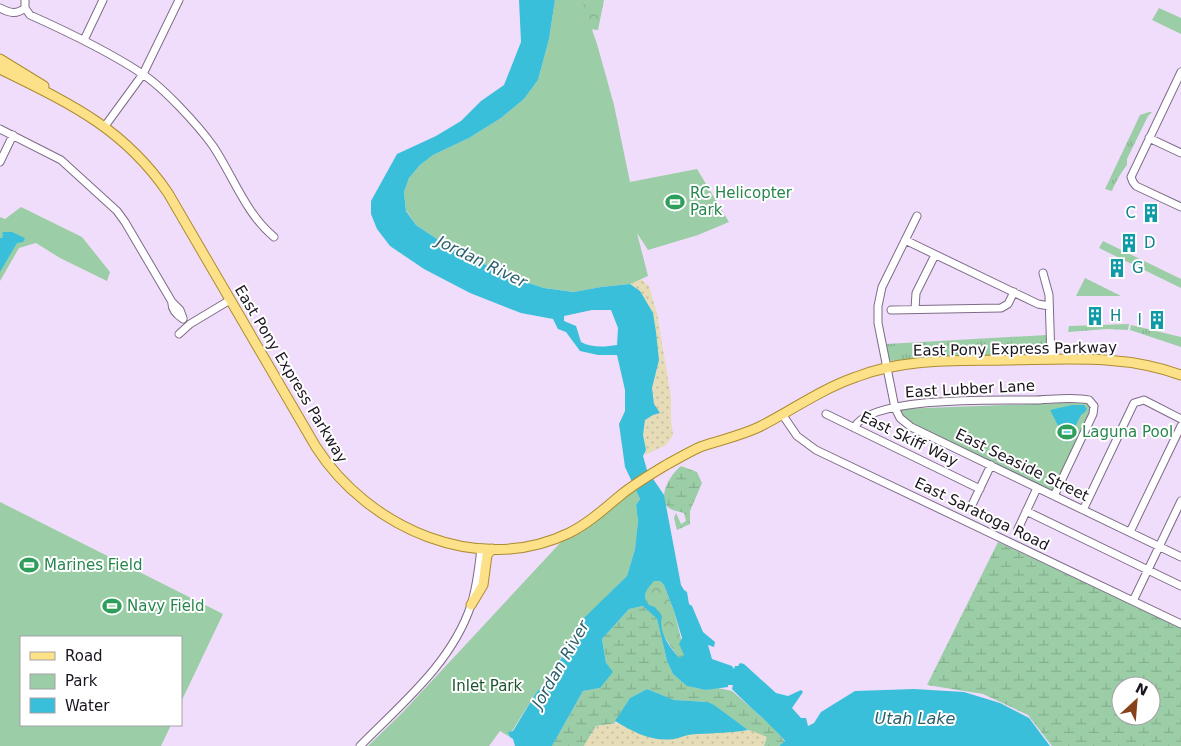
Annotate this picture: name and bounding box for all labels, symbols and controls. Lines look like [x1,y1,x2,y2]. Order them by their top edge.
place label: RC Helicopter Park [690,184,793,219]
sports icon: RC Helicopter Park [664,191,686,213]
building icon: C [1140,202,1162,224]
place label: C [1126,204,1136,222]
water label: Jordan River [431,230,531,292]
building icon: D [1118,232,1140,254]
place label: D [1144,234,1156,252]
building icon: G [1106,257,1128,279]
place label: G [1132,259,1144,277]
street label: East Pony Express Parkway [231,282,351,466]
building icon: H [1084,305,1106,327]
place label: H [1110,307,1121,325]
building icon: I [1146,309,1168,331]
place label: I [1138,311,1142,329]
street label: East Pony Express Parkway [913,338,1117,360]
street label: East Lubber Lane [905,377,1035,401]
street label: East Skiff Way [857,408,961,470]
sports icon: Laguna Pool [1056,421,1078,443]
place label: Laguna Pool [1082,423,1173,441]
street label: East Seaside Street [952,425,1092,505]
street label: East Saratoga Road [912,474,1052,554]
sports icon: Marines Field [18,554,40,576]
place label: Marines Field [44,556,142,574]
sports icon: Navy Field [101,595,123,617]
place label: Navy Field [127,597,205,615]
water label: Jordan River [526,616,594,714]
legend [20,636,182,726]
text: Road [65,647,103,665]
text: Park [65,672,98,690]
north arrow [1111,676,1161,726]
park label: Inlet Park [452,677,523,695]
text: N [1133,680,1150,699]
text: Water [65,697,110,715]
water label: Utah Lake [875,709,956,728]

